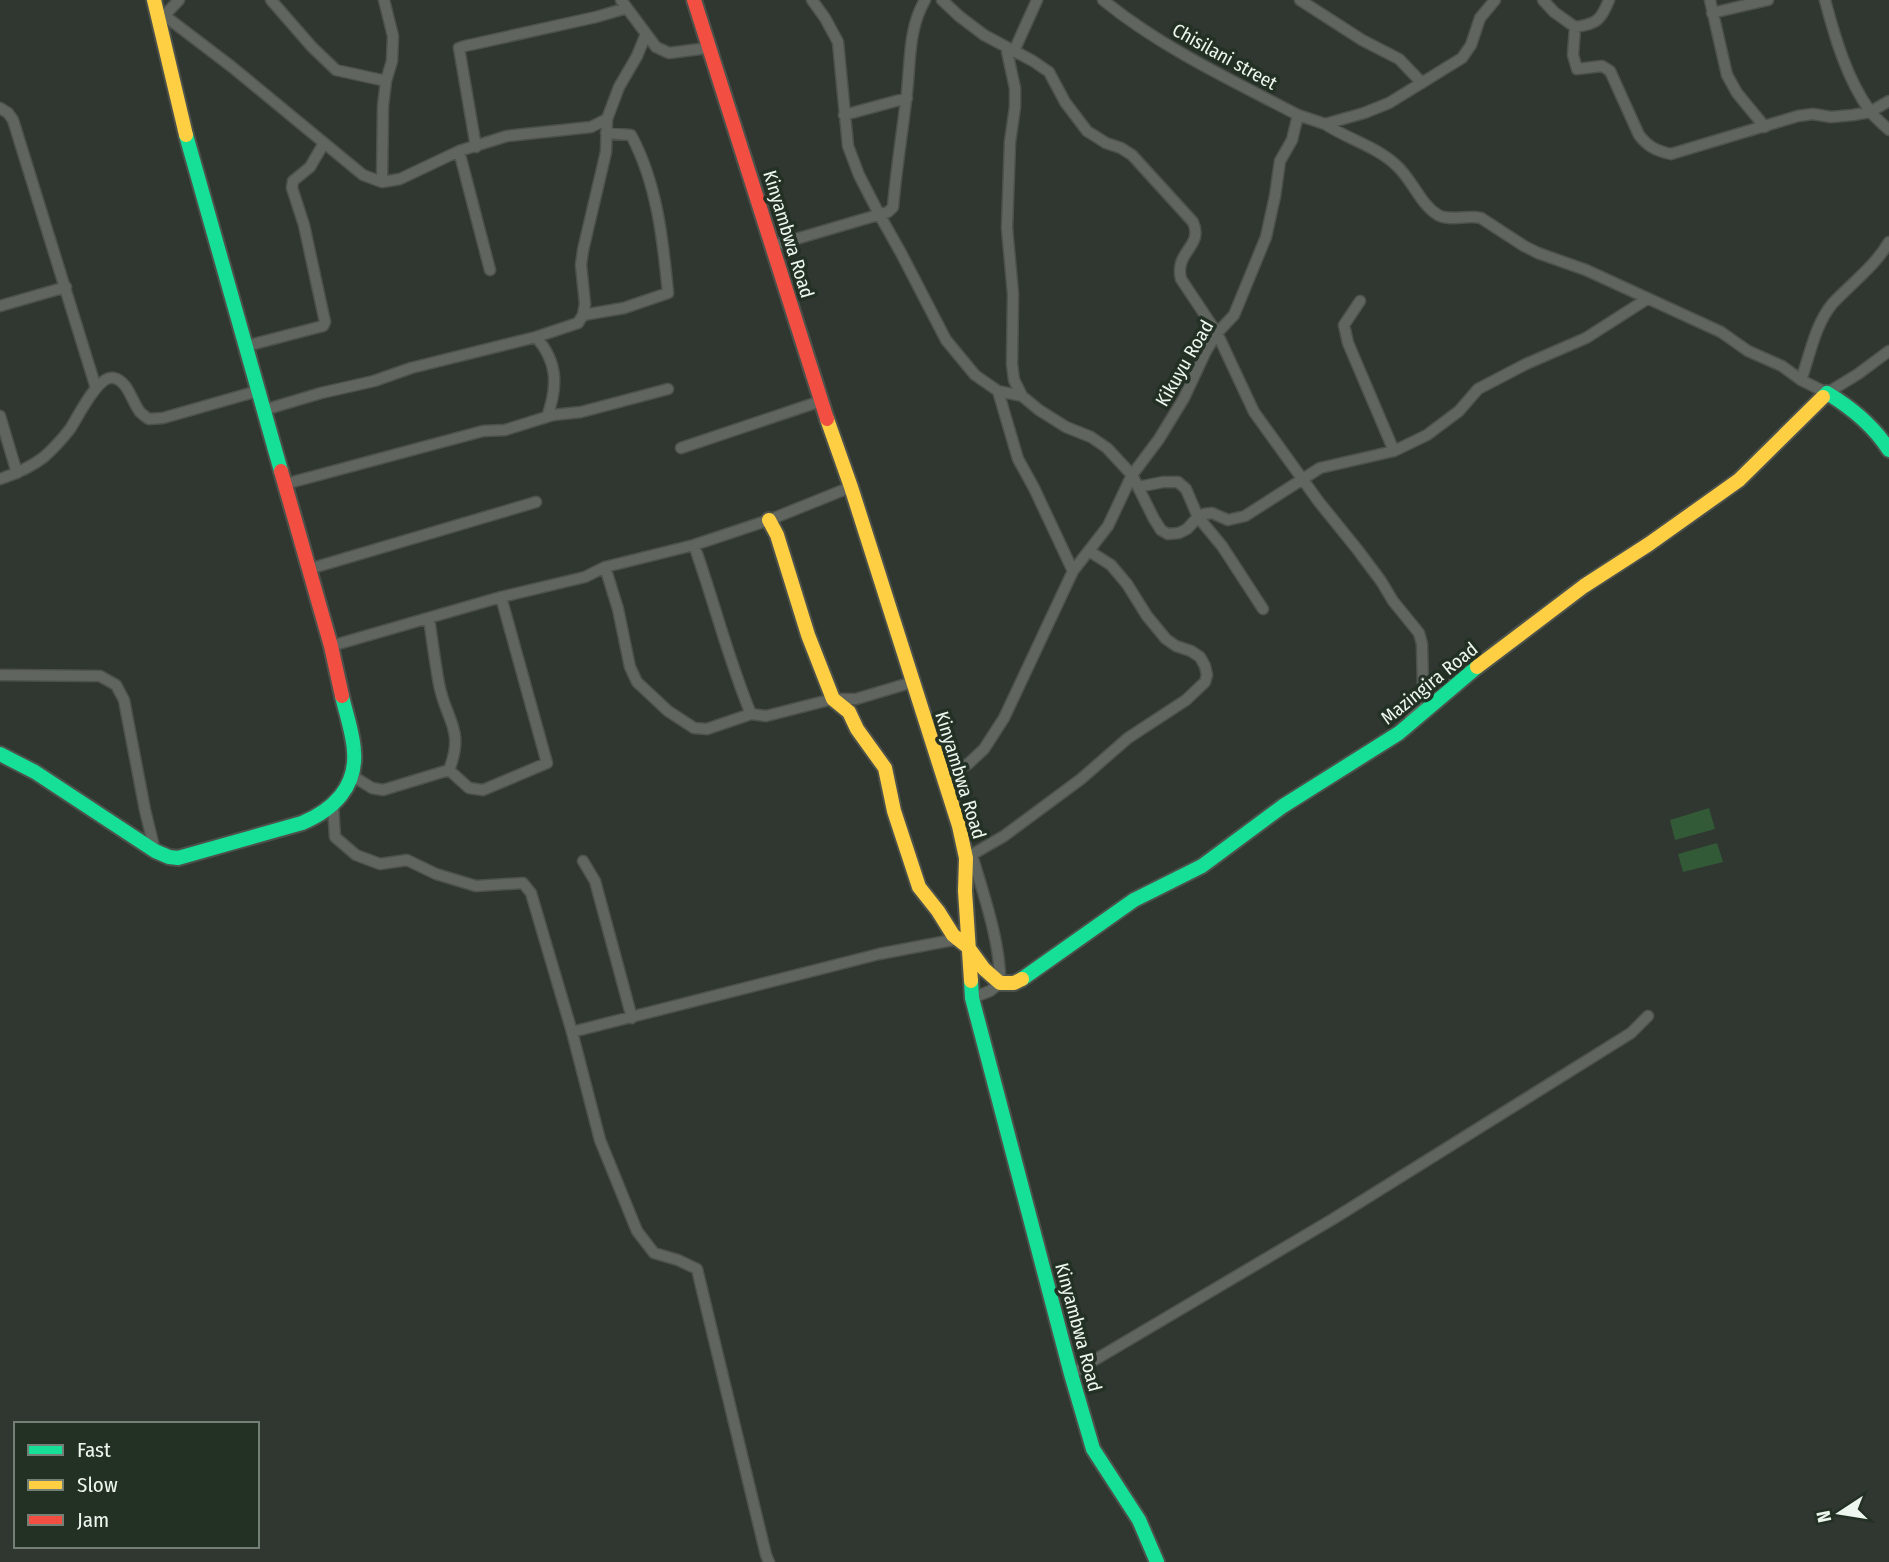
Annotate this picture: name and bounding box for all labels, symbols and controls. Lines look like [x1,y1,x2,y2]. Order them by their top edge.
street label: Chisilani street [1168,18,1282,95]
street label: Kinyambwa Road [758,168,819,301]
street label: Kikuyu Road [1151,316,1218,410]
street label: Mazingira Road [1376,637,1482,729]
street label: Kinyambwa Road [930,709,991,842]
street label: Kinyambwa Road [1050,1260,1107,1394]
legend [14,1422,259,1548]
text: Fast [77,1437,111,1463]
text: Slow [77,1472,118,1498]
north arrow [1805,1478,1875,1548]
text: Jam [77,1507,109,1533]
text: N [1811,1508,1836,1524]

